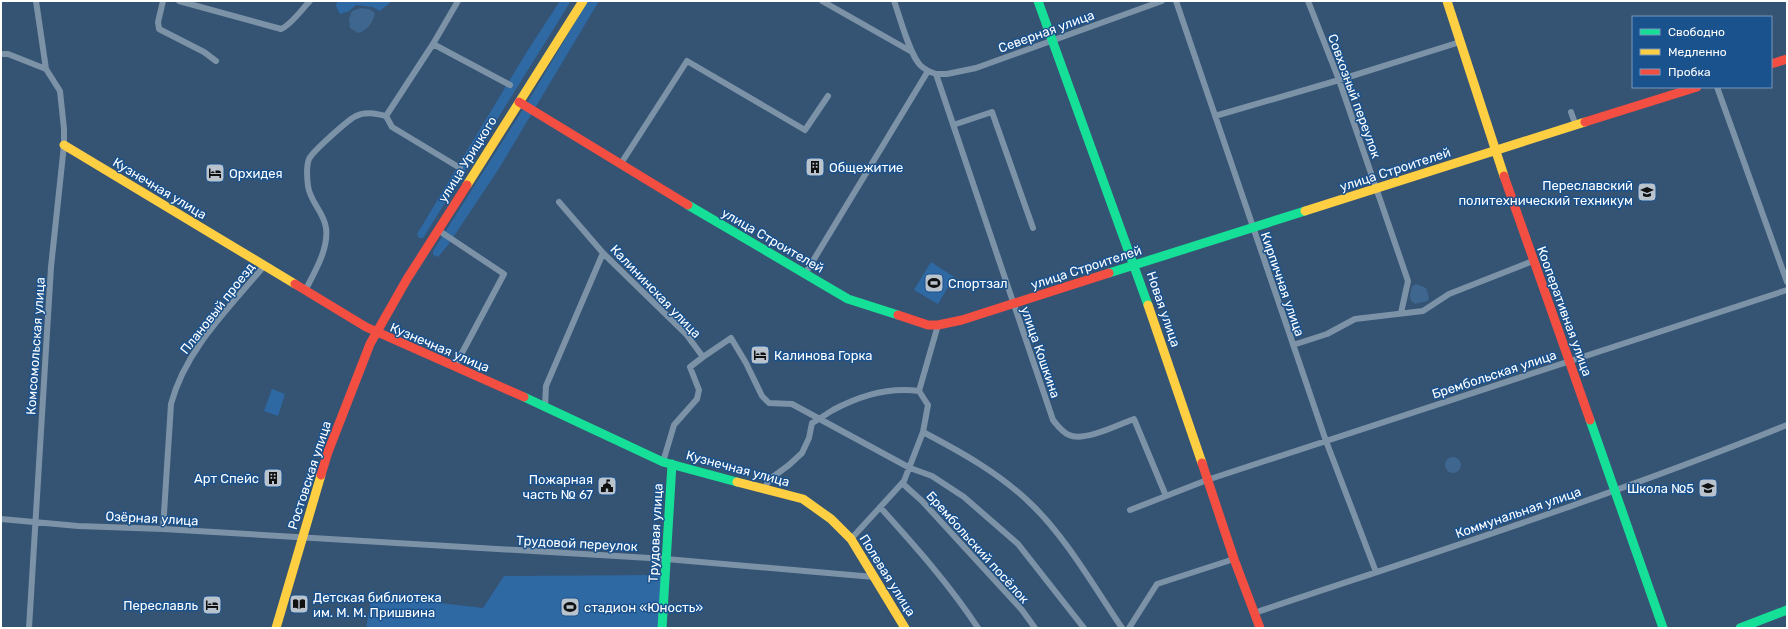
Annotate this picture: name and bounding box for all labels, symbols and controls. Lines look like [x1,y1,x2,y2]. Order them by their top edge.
street label: Северная улица [996,7,1096,56]
legend [1632,16,1772,88]
text: Свободно [1668,25,1725,39]
street label: Совхозный переулок [1325,32,1384,160]
text: Медленно [1668,45,1727,59]
text: Пробка [1668,65,1711,79]
street label: улица Урицкого [435,114,500,205]
street label: улица Строителей [1338,144,1452,194]
street label: Кузнечная улица [110,155,209,222]
building icon: Общежитие [804,156,826,178]
place label: Общежитие [829,160,903,175]
hotel icon: Орхидея [204,162,226,184]
place label: Орхидея [229,166,283,181]
place label: Переславский политехнический техникум [1458,178,1633,208]
school or university icon: Переславский политехнический техникум [1636,181,1658,203]
street label: улица Строителей [719,205,827,276]
street label: Кирпичная улица [1258,230,1307,338]
street label: Калининская улица [607,242,704,341]
street label: улица Строителей [1029,242,1143,292]
street label: Кооперативная улица [1534,244,1595,378]
street label: Плановый проезд [177,260,258,357]
street label: Новая улица [1144,269,1183,349]
sports icon: Спортзал [923,272,945,294]
place label: Спортзал [948,276,1008,291]
street label: Комсомольская улица [23,277,48,415]
street label: улица Кошкина [1018,304,1063,400]
street label: Кузнечная улица [388,320,492,375]
hotel icon: Калинова Горка [749,344,771,366]
street label: Брембольская улица [1430,347,1558,402]
place label: Калинова Горка [774,348,873,363]
street label: Ростовская улица [285,419,334,531]
street label: Кузнечная улица [684,447,791,490]
building icon: Арт Спейс [262,467,284,489]
place label: Арт Спейс [194,471,259,486]
place label: Пожарная часть № 67 [523,472,593,502]
public building icon: Пожарная часть № 67 [596,475,618,497]
school or university icon: Школа №5 [1697,477,1719,499]
place label: Школа №5 [1627,481,1694,496]
street label: Трудовая улица [645,483,666,583]
street label: Коммунальная улица [1453,484,1583,541]
street label: Брембольский посёлок [923,488,1032,607]
street label: Озёрная улица [105,509,199,528]
street label: Полевая улица [856,532,919,619]
street label: Трудовой переулок [516,533,638,554]
place label: Детская библиотека им. М. М. Пришвина [313,590,442,620]
library icon: Детская библиотека им. М. М. Пришвина [288,593,310,615]
hotel icon: Переславль [201,594,223,616]
sports icon: стадион «Юность» [559,596,581,618]
place label: Переславль [123,598,198,613]
place label: стадион «Юность» [584,600,703,615]

